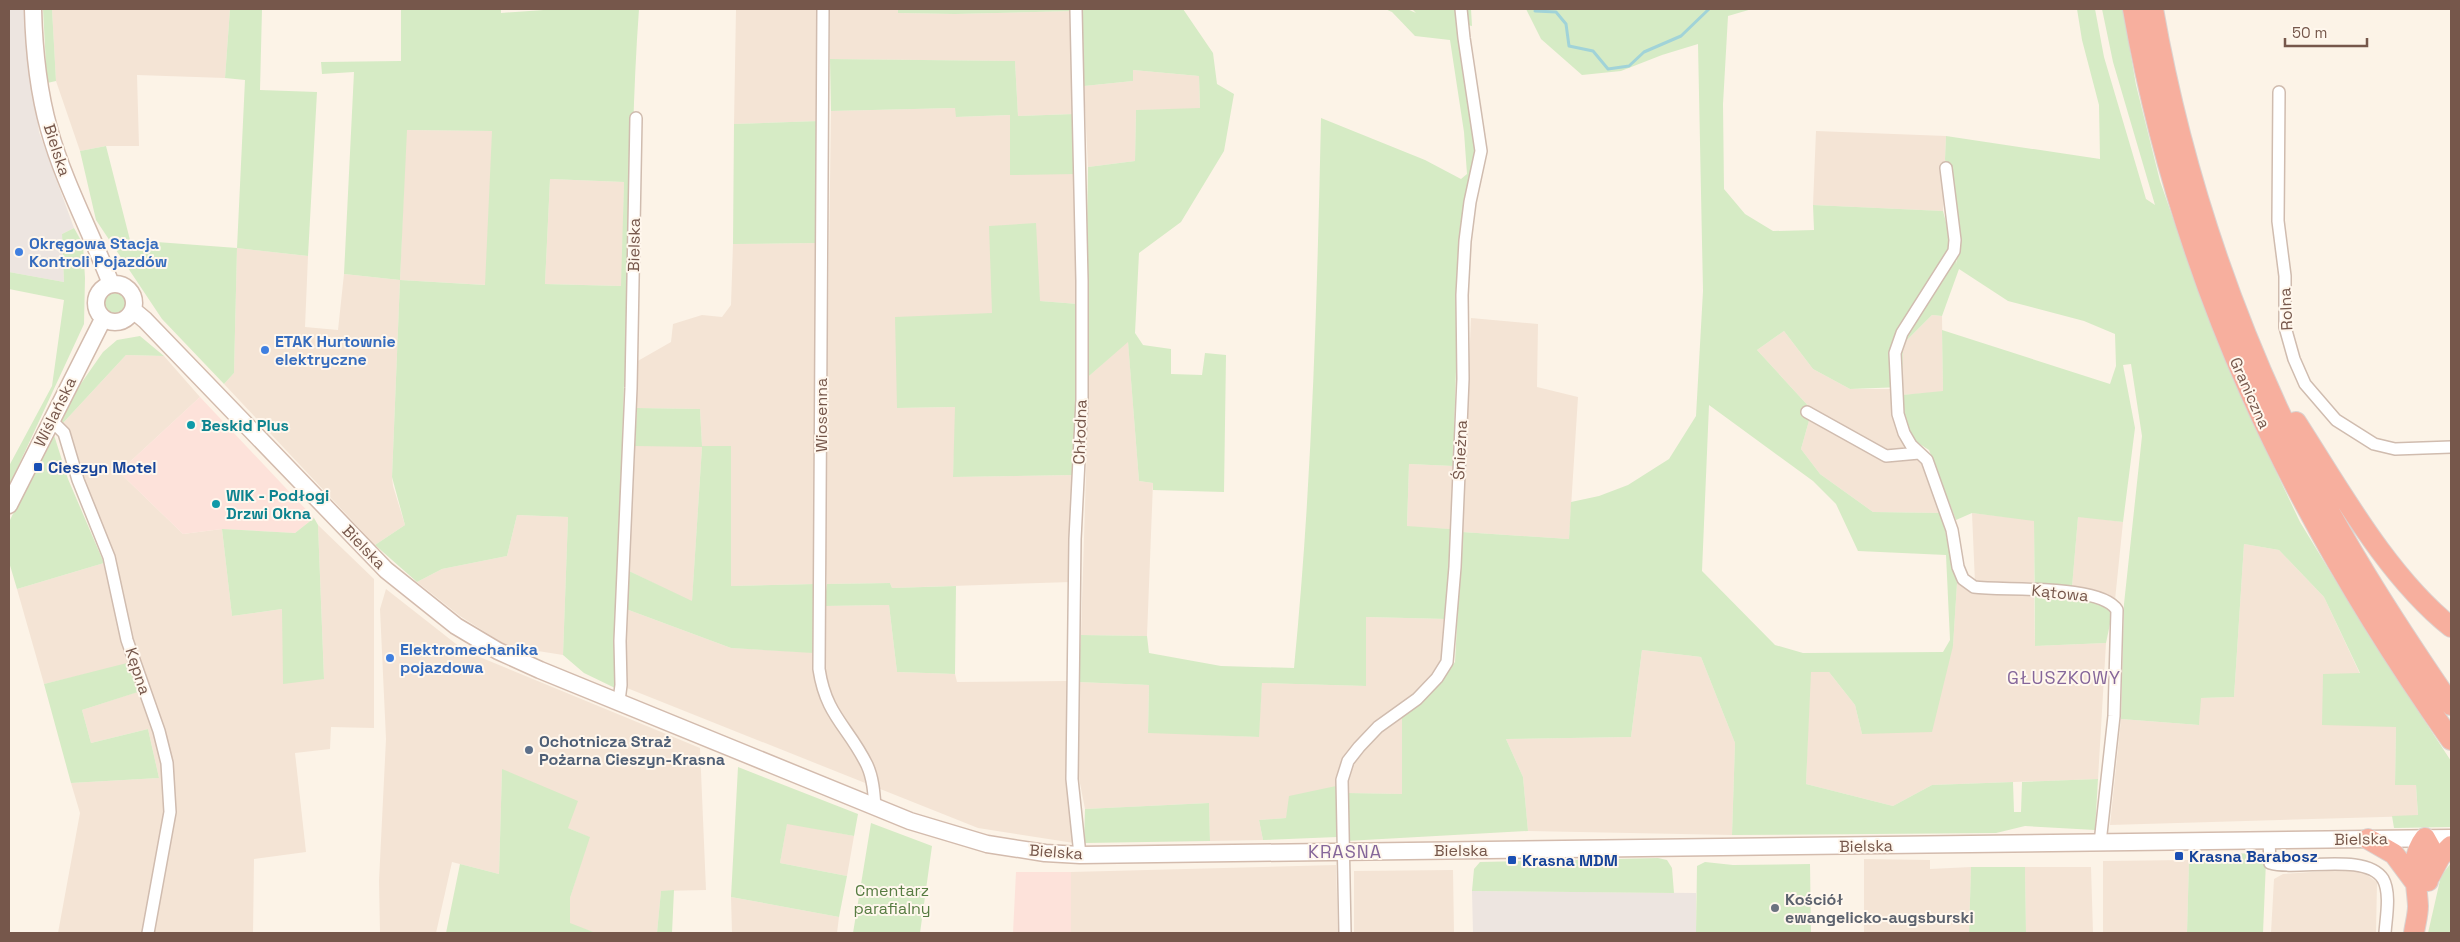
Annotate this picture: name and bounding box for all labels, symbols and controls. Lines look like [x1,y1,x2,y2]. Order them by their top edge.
scale bar [2285,15,2368,47]
text: 50 m [2292,23,2327,42]
street label: Bielska [39,121,75,179]
street label: Bielska [623,218,645,272]
place label: Okręgowa Stacja Kontroli Pojazdów [29,233,167,272]
marker: Okręgowa Stacja Kontroli Pojazdów [13,246,25,258]
street label: Rolna [2274,287,2298,331]
place label: ETAK Hurtownie elektryczne [275,331,396,370]
marker: ETAK Hurtownie elektryczne [259,344,271,356]
street label: Graniczna [2225,354,2275,432]
street label: Wiślańska [29,374,81,450]
street label: Wiosenna [811,378,832,452]
street label: Chłodna [1068,399,1092,465]
place label: Beskid Plus [201,415,289,436]
marker: Beskid Plus [185,419,197,431]
street label: Śnieżna [1448,419,1472,481]
place label: Cieszyn Motel [48,457,156,478]
marker: Cieszyn Motel [32,461,44,473]
place label: WIK - Podłogi Drzwi Okna [226,485,329,524]
marker: WIK - Podłogi Drzwi Okna [210,498,222,510]
street label: Bielska [338,520,390,574]
street label: Kątowa [2030,580,2090,606]
place label: Elektromechanika pojazdowa [400,639,538,678]
street label: Kępna [121,645,155,697]
marker: Elektromechanika pojazdowa [384,652,396,664]
district label: GŁUSZKOWY [2007,666,2121,689]
place label: Ochotnicza Straż Pożarna Cieszyn-Krasna [539,731,725,770]
marker: Ochotnicza Straż Pożarna Cieszyn-Krasna [523,744,535,756]
street label: Bielska [2334,828,2388,850]
street label: Bielska [1839,835,1893,857]
street label: Bielska [1028,840,1084,864]
district label: KRASNA [1308,840,1382,863]
street label: Bielska [1434,840,1488,861]
place label: Krasna Barabosz [2189,846,2318,867]
place label: Krasna MDM [1522,850,1618,871]
marker: Krasna Barabosz [2173,850,2185,862]
marker: Krasna MDM [1506,854,1518,866]
park label: Cmentarz parafialny [853,880,931,919]
place label: Kościół ewangelicko-augsburski [1785,889,1974,928]
marker: Kościół ewangelicko-augsburski [1769,902,1781,914]

